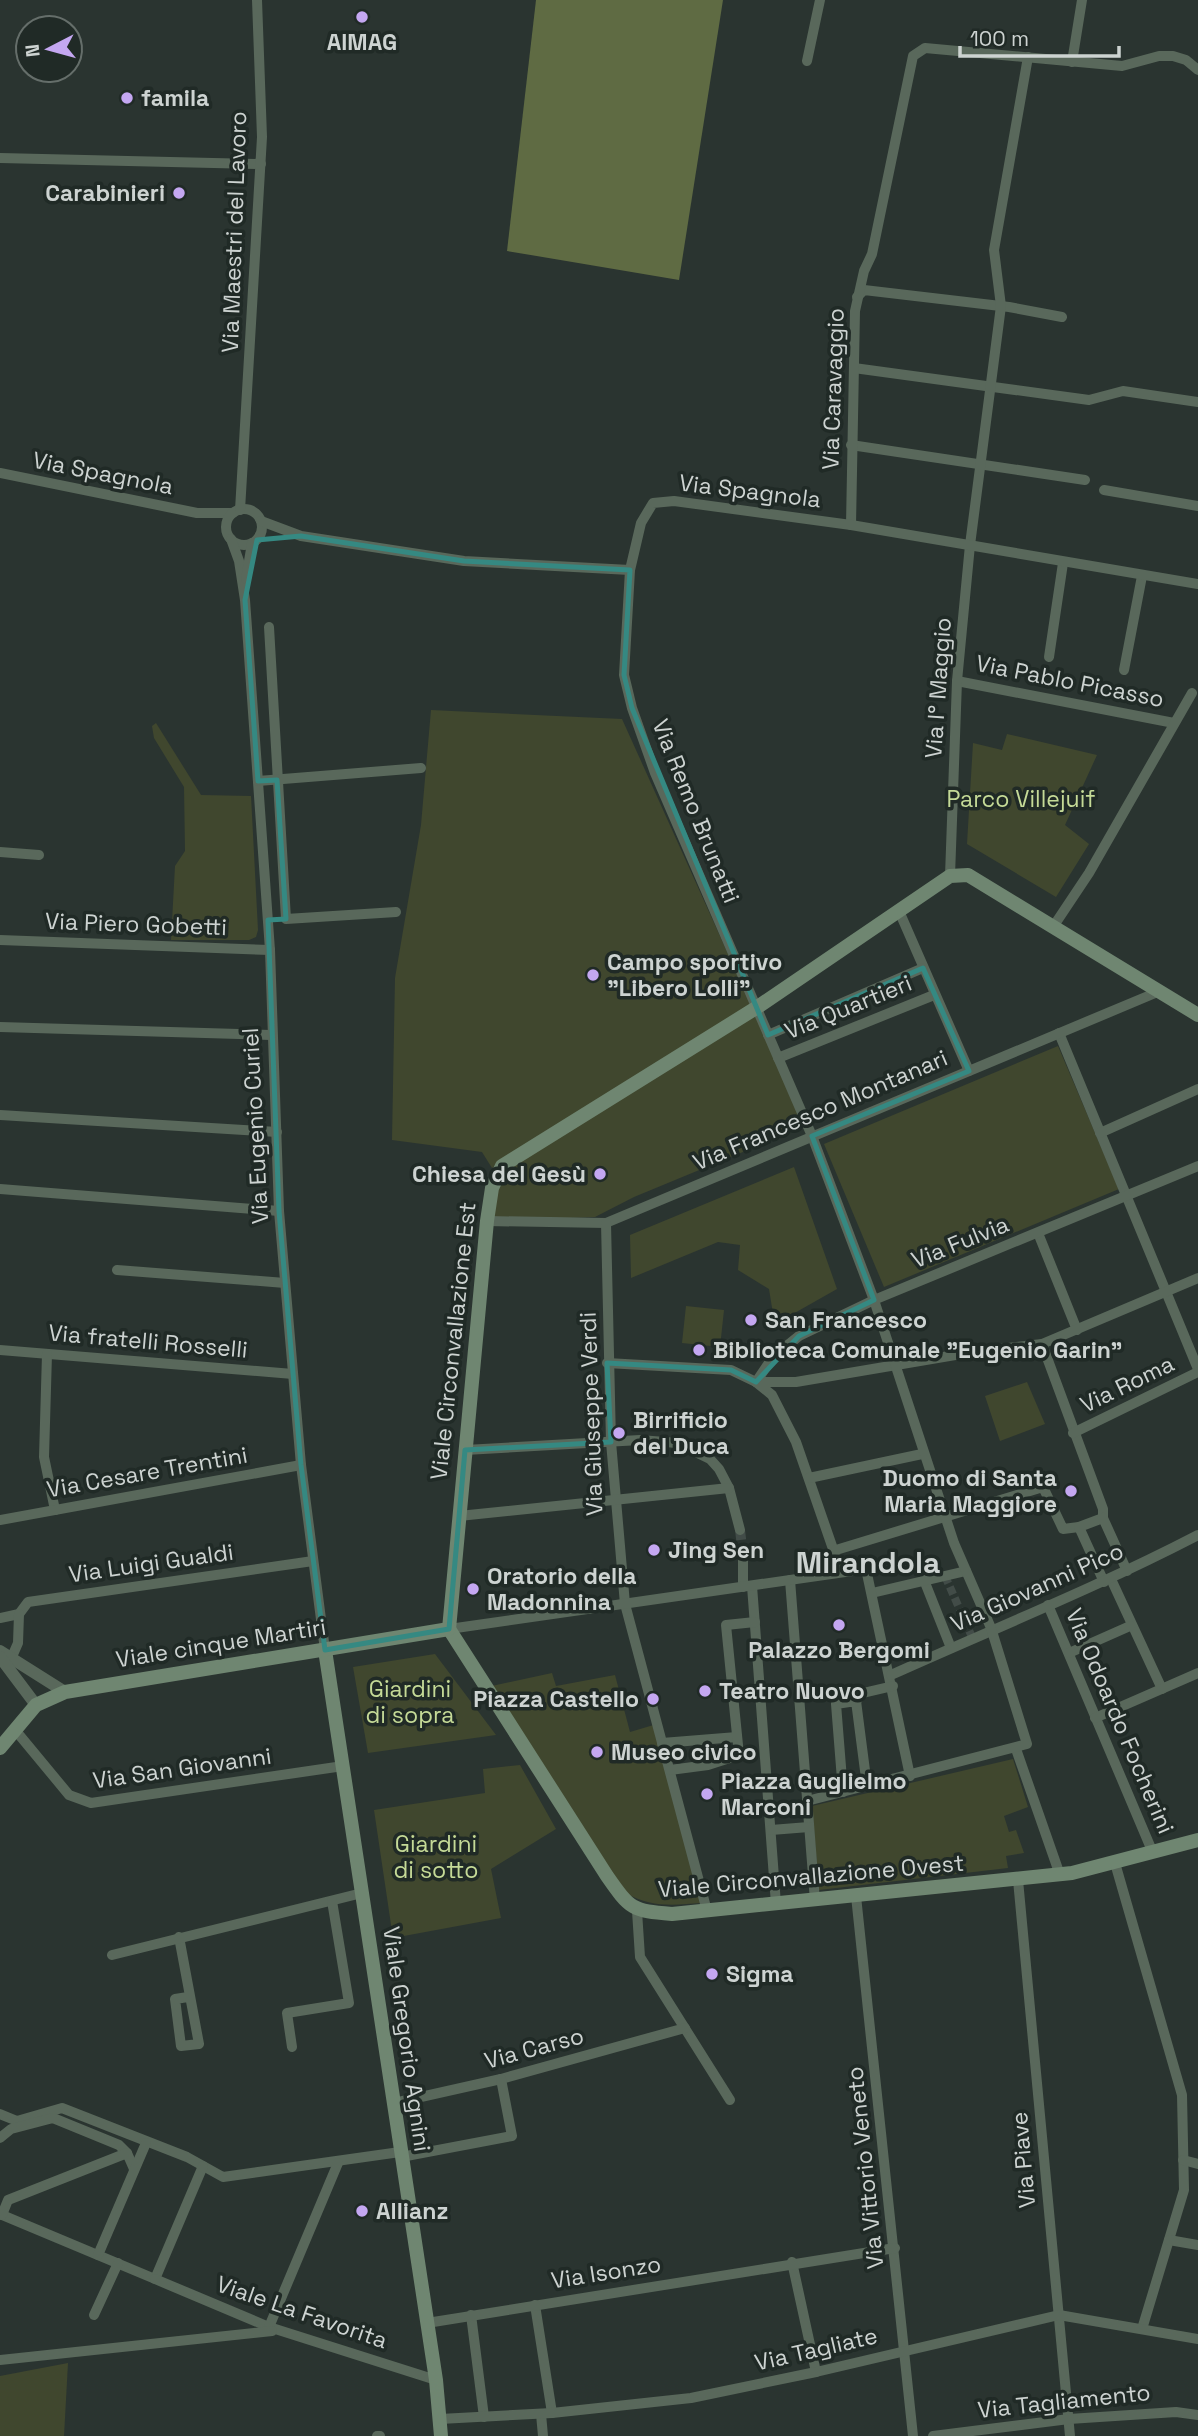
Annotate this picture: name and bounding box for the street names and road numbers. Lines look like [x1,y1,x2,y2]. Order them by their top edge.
street label: Via Maestri del Lavoro [215,111,253,353]
street label: Via Caravaggio [815,307,851,471]
street label: Via Spagnola [30,445,176,501]
street label: Via Spagnola [677,467,823,515]
street label: Via I° Maggio [918,616,958,760]
street label: Via Pablo Picasso [973,648,1167,714]
street label: Via Remo Brunatti [645,715,747,907]
street label: Via Piero Gobetti [45,906,227,942]
street label: Via Quartieri [780,968,916,1046]
street label: Via Eugenio Curiel [235,1027,275,1225]
street label: Via Francesco Montanari [688,1043,952,1177]
street label: Viale Circonvallazione Est [423,1201,483,1481]
street label: Via Fulvia [907,1209,1013,1275]
street label: Via Giuseppe Verdi [572,1311,610,1517]
street label: Via fratelli Rosselli [47,1317,249,1365]
street label: Via Roma [1075,1348,1179,1420]
street label: Via Cesare Trentini [44,1440,250,1504]
street label: Via Giovanni Pico [946,1535,1128,1639]
street label: Via Luigi Gualdi [67,1537,235,1589]
street label: Via Odoardo Focherini [1059,1604,1181,1838]
street label: Viale cinque Martiri [114,1612,328,1674]
street label: Via San Giovanni [91,1741,273,1795]
street label: Viale Circonvallazione Ovest [657,1848,965,1904]
street label: Viale Gregorio Agnini [376,1924,438,2154]
street label: Via Carso [481,2020,587,2076]
street label: Via Vittorio Veneto [839,2065,891,2271]
street label: Via Piave [1004,2111,1042,2209]
street label: Via Isonzo [549,2249,663,2295]
street label: Viale La Favorita [212,2269,392,2355]
street label: Via Tagliate [752,2320,880,2378]
street label: Via Tagliamento [976,2377,1152,2425]

